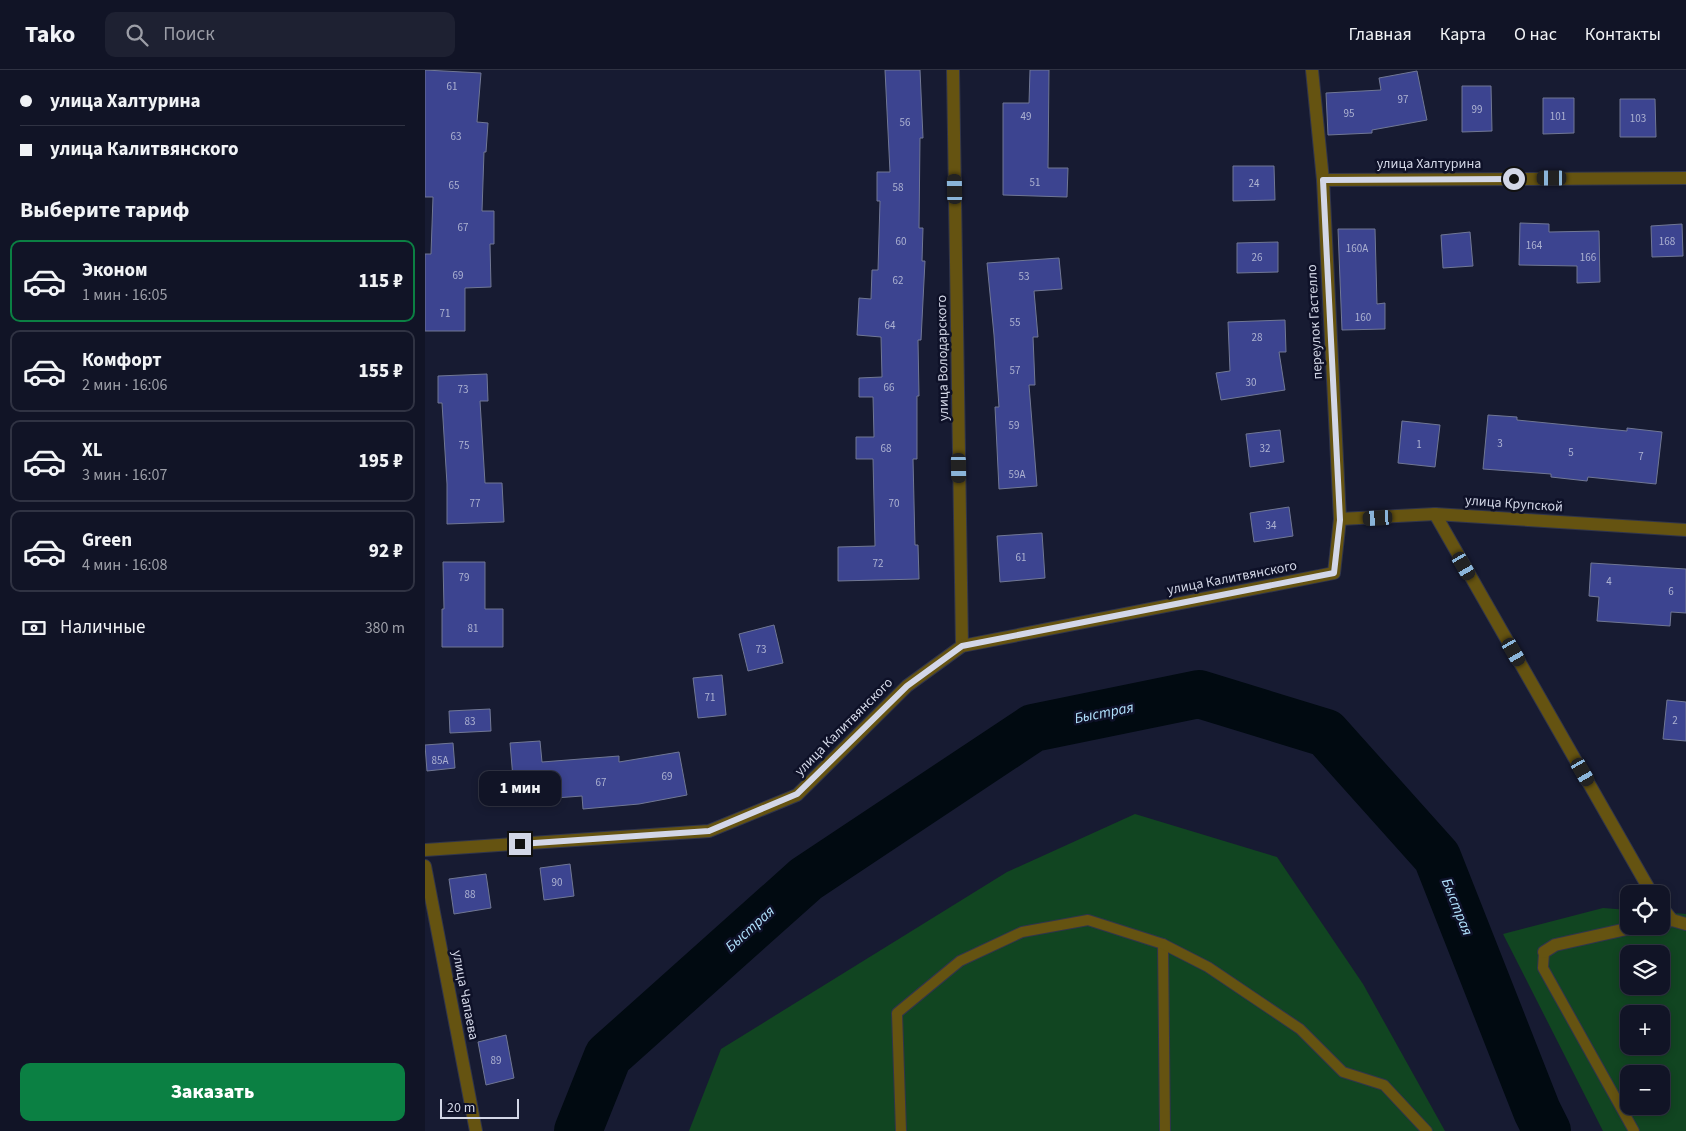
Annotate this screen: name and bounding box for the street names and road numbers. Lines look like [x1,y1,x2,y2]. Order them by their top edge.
street label: улица Халтурина [1377,154,1481,174]
street label: переулок Гастелло [1302,264,1328,380]
street label: улица Володарского [932,295,954,421]
street label: улица Крупской [1464,491,1564,517]
street label: улица Калитвянского [1165,556,1299,600]
street label: улица Калитвянского [790,673,898,781]
street label: улица Чапаева [447,949,483,1041]

